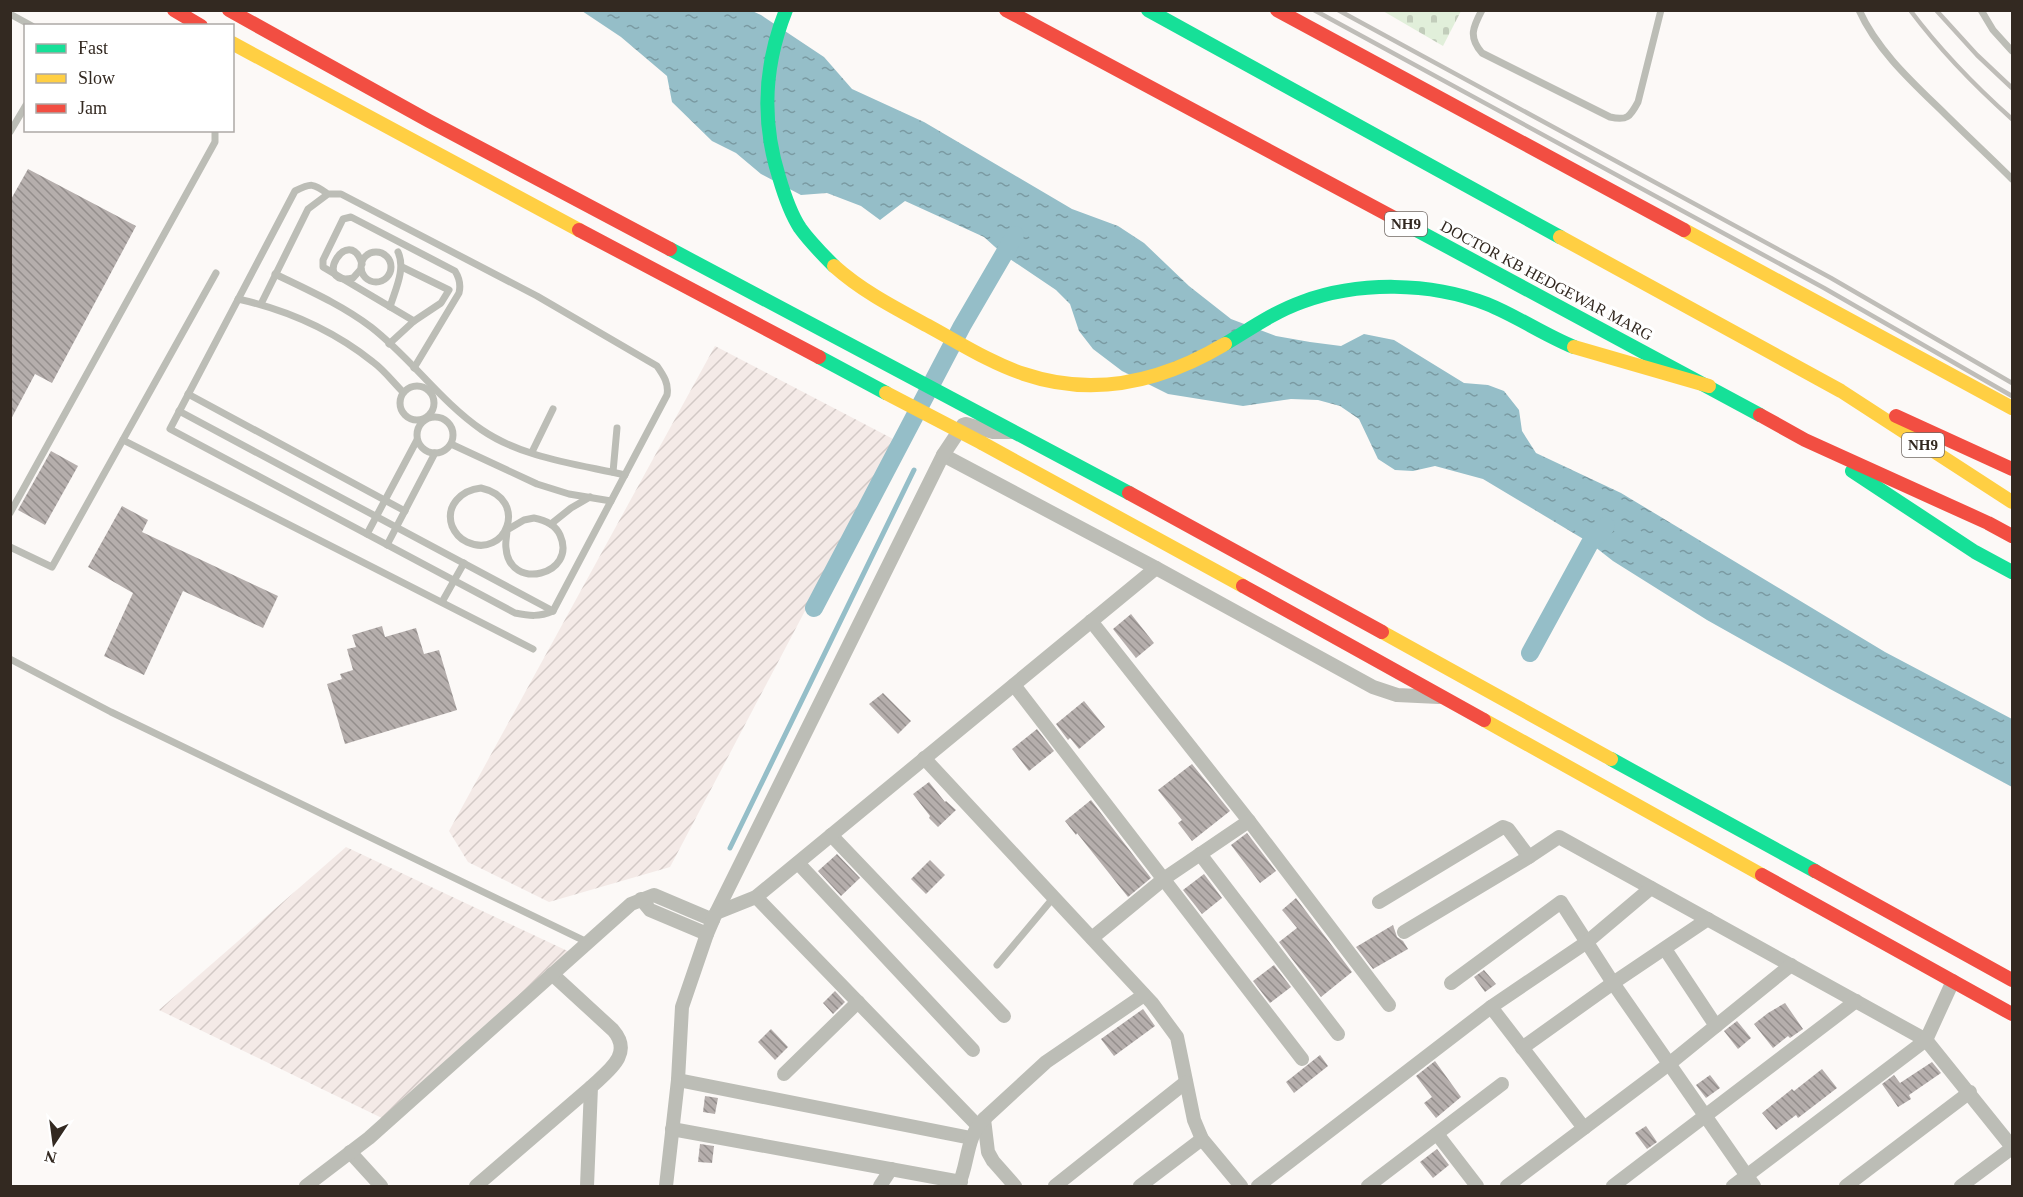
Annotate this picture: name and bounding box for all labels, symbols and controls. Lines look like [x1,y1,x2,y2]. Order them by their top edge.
legend [24,24,234,132]
text: Fast [78,38,108,58]
text: Slow [78,68,115,88]
text: Jam [78,98,107,118]
road number: NH9 [1385,212,1427,236]
street label: DOCTOR KB HEDGEWAR MARG [1438,217,1656,344]
road number: NH9 [1902,433,1944,457]
north arrow [24,1113,84,1173]
text: N [43,1147,58,1167]

